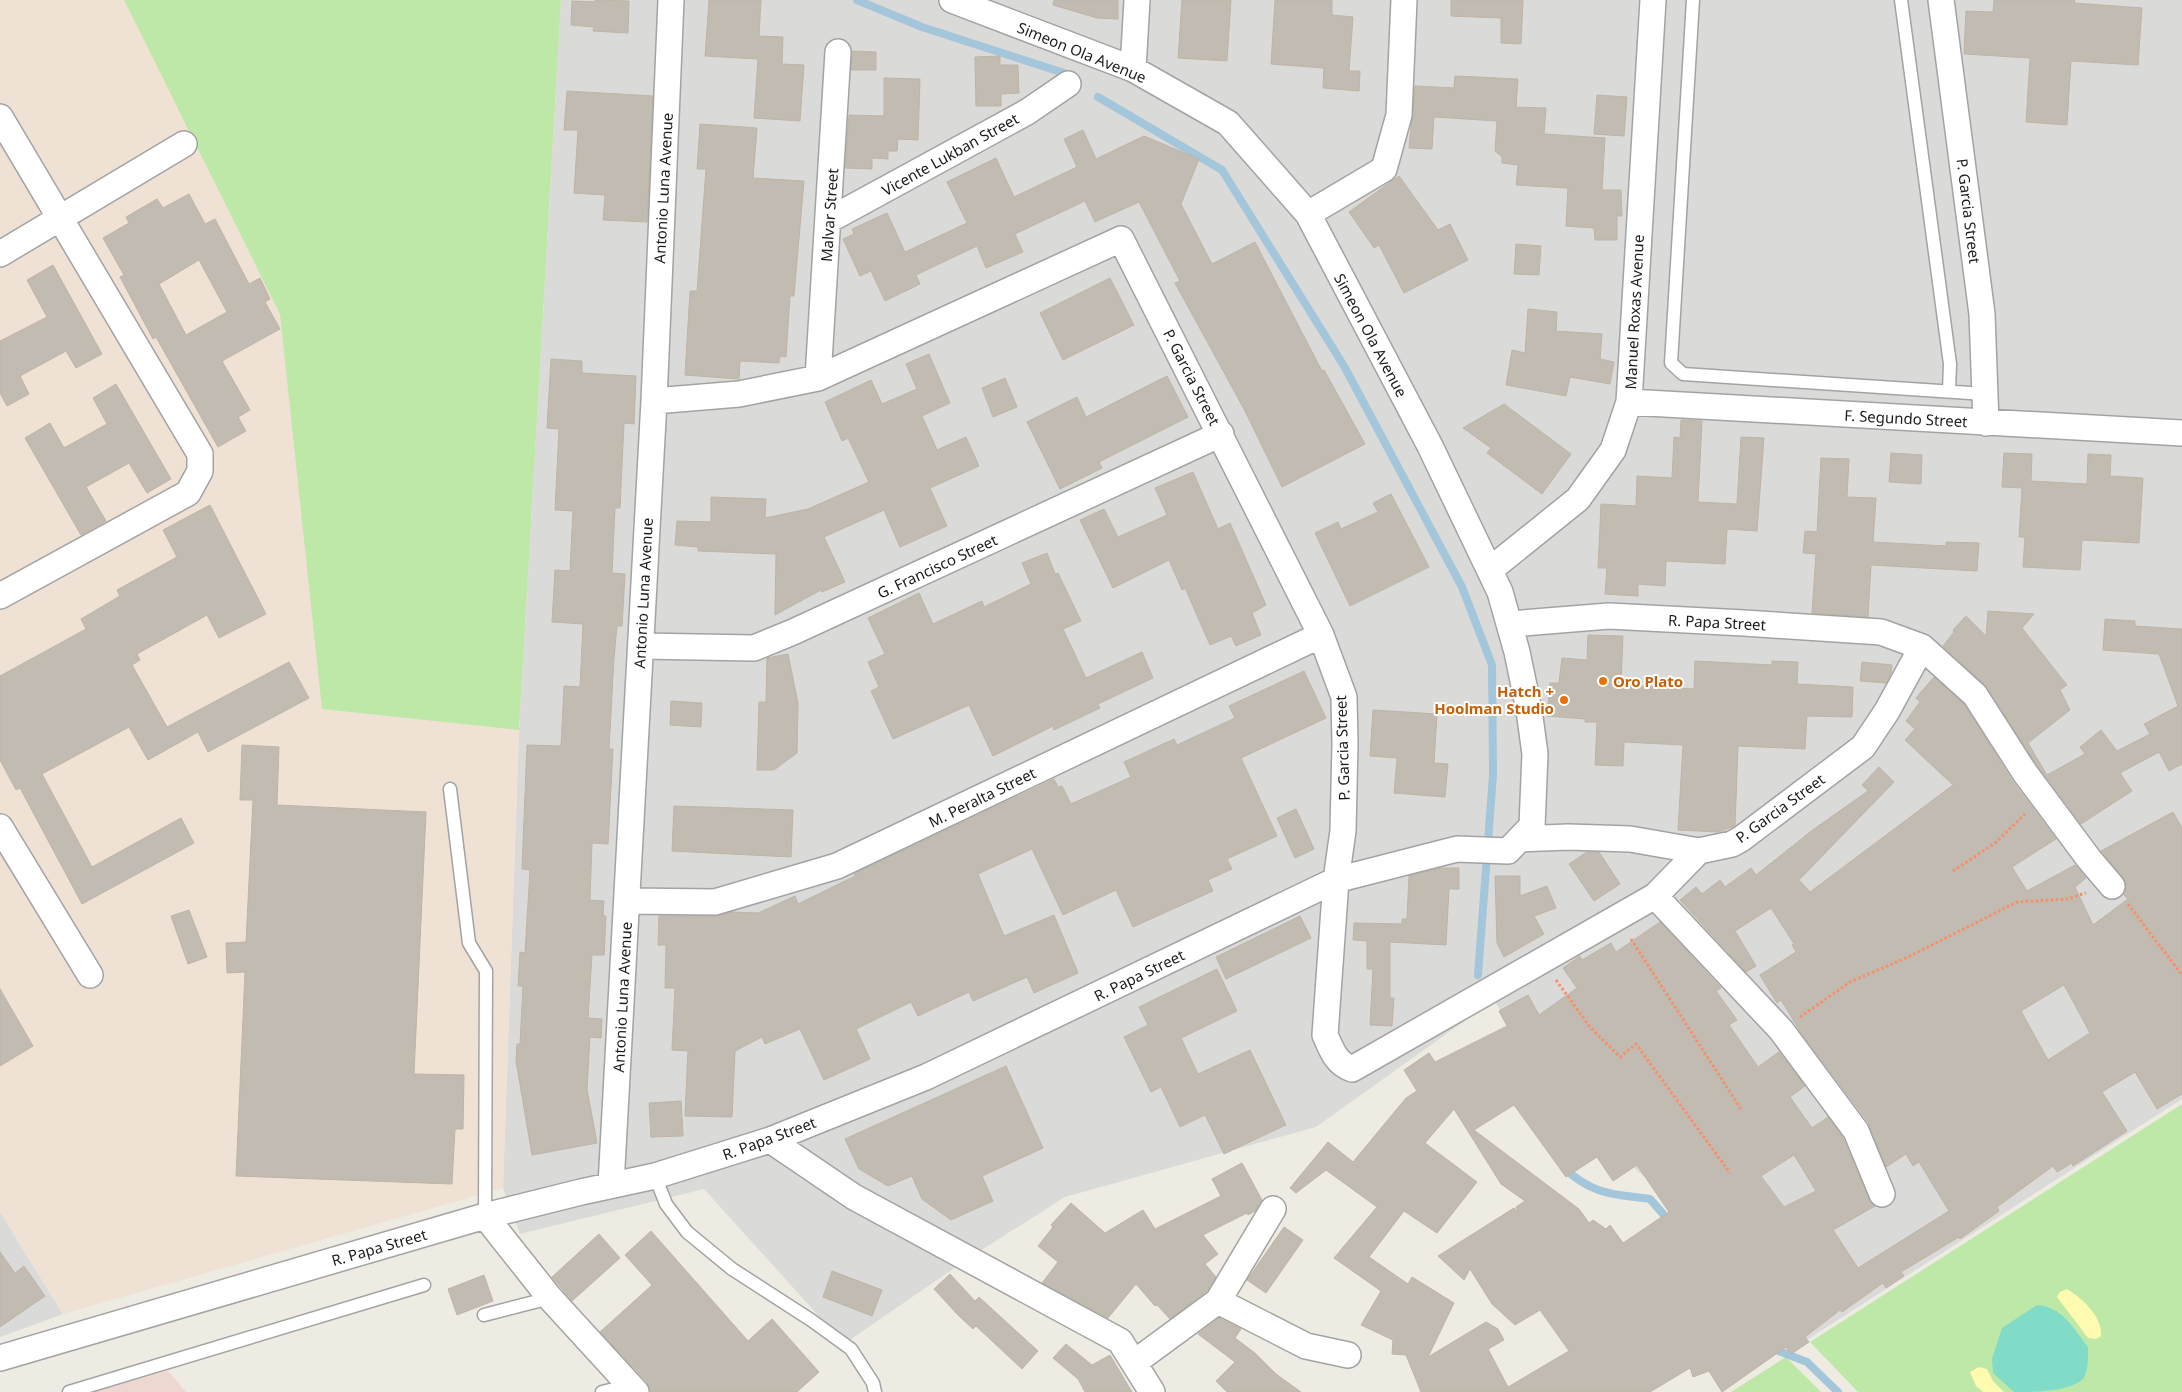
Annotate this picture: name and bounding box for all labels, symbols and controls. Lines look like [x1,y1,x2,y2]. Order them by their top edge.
street label: Simeon Ola Avenue [1015,17,1149,87]
street label: Vicente Lukban Street [878,108,1022,200]
street label: Antonio Luna Avenue [649,112,677,264]
street label: P. Garcia Street [1953,157,1985,265]
street label: Malvar Street [816,167,842,263]
street label: Manuel Roxas Avenue [1620,234,1648,390]
street label: Simeon Ola Avenue [1330,270,1412,400]
street label: P. Garcia Street [1159,325,1225,429]
street label: F. Segundo Street [1844,405,1969,431]
street label: Antonio Luna Avenue [629,517,657,669]
street label: G. Francisco Street [874,529,1001,603]
street label: R. Papa Street [1667,609,1767,635]
place label: Oro Plato [1613,671,1683,691]
marker: Oro Plato [1597,675,1609,687]
place label: Hatch + Hoolman Studio [1434,681,1554,718]
street label: P. Garcia Street [1330,694,1354,801]
marker: Hatch + Hoolman Studio [1558,694,1570,706]
street label: M. Peralta Street [925,762,1039,832]
street label: P. Garcia Street [1731,769,1829,847]
street label: Antonio Luna Avenue [608,921,636,1073]
street label: R. Papa Street [1090,944,1188,1006]
street label: R. Papa Street [719,1112,819,1164]
street label: R. Papa Street [329,1224,429,1270]

